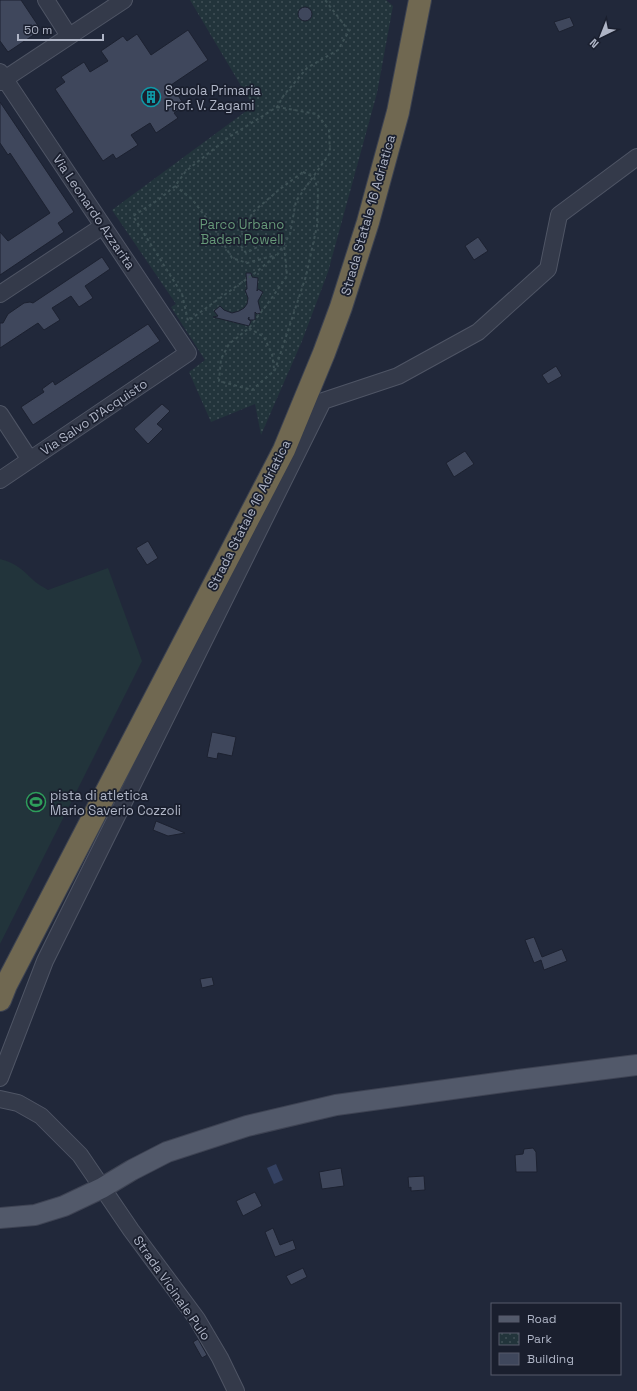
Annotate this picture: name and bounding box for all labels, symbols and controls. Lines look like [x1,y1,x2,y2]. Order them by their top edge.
scale bar [18,16,103,42]
north arrow [581,16,621,56]
text: 50 m [24,22,52,38]
text: N [587,36,602,51]
place label: Scuola Primaria Prof. V. Zagami [165,82,261,114]
building icon: Scuola Primaria Prof. V. Zagami [140,86,162,108]
street label: Strada Statale 16 Adriatica [337,132,399,297]
street label: Via Leonardo Azzarita [49,151,139,273]
park label: Parco Urbano Baden Powell [200,216,284,248]
street label: Via Salvo D'Acquisto [37,375,151,459]
street label: Strada Statale 16 Adriatica [204,437,295,593]
place label: pista di atletica Mario Saverio Cozzoli [50,787,181,819]
sports icon: pista di atletica Mario Saverio Cozzoli [25,791,47,813]
street label: Strada Vicinale Pulo [130,1232,214,1344]
legend [491,1303,621,1375]
text: Road [527,1311,556,1327]
text: Park [527,1331,552,1347]
text: Building [527,1351,574,1367]

